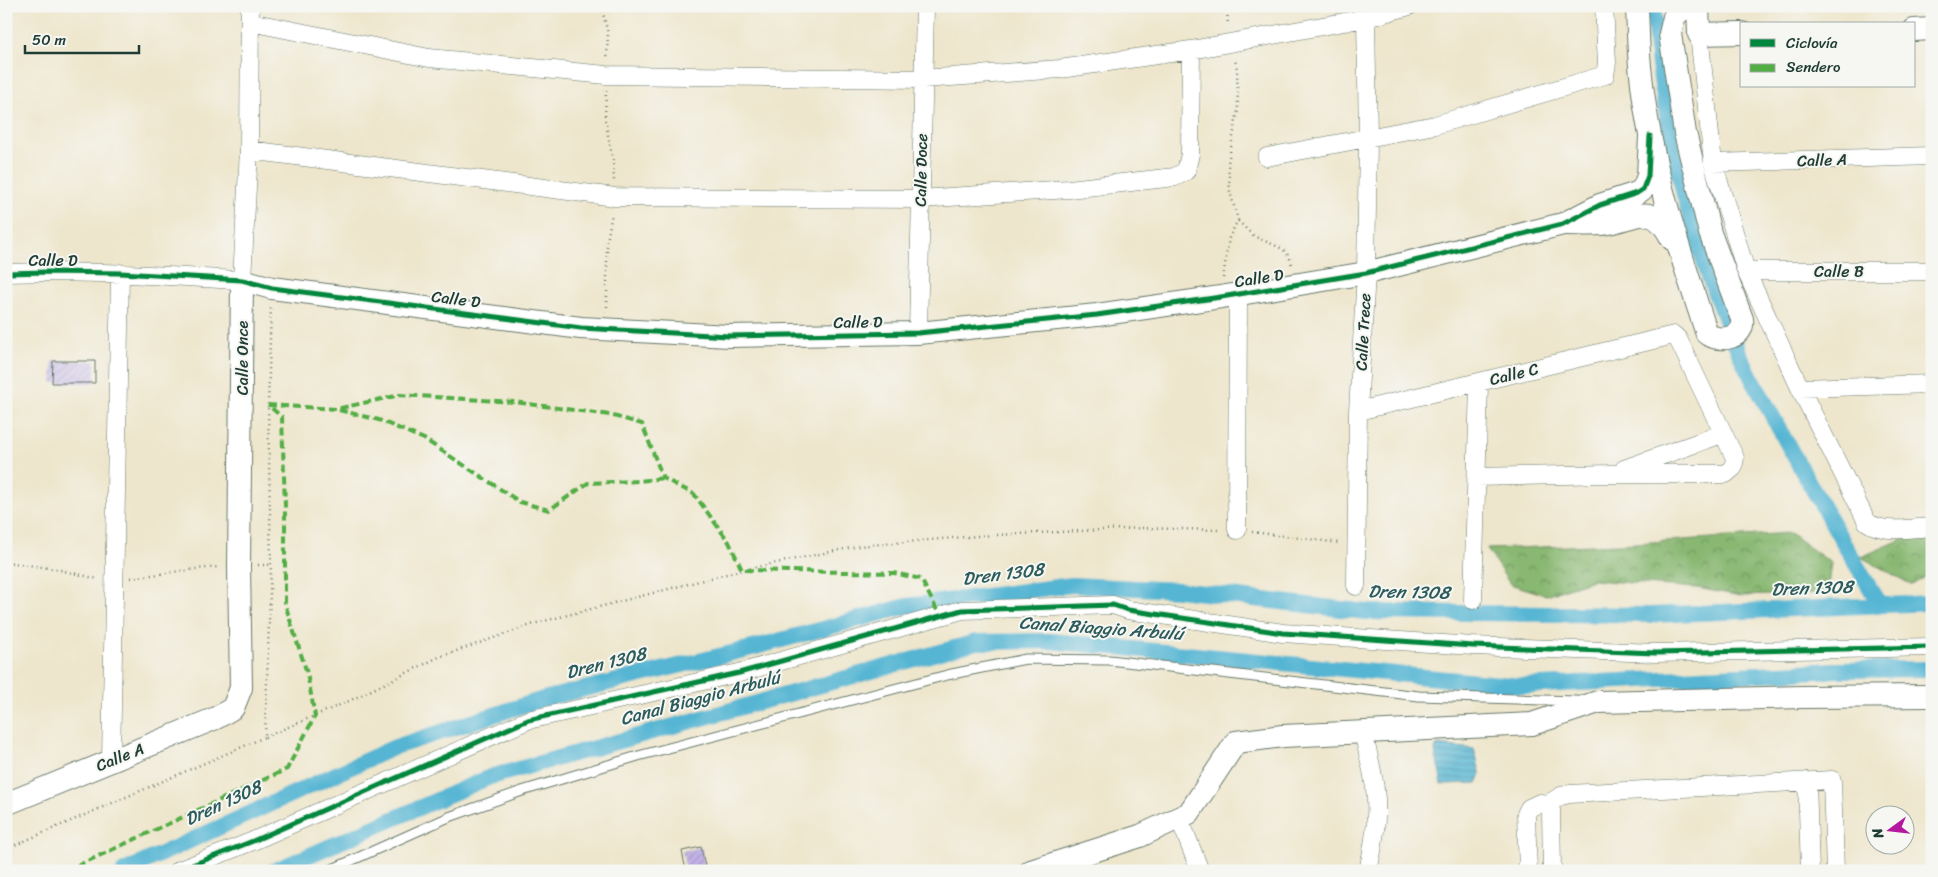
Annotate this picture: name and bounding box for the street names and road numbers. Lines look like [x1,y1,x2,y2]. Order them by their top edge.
street label: Calle Doce [906,133,936,207]
street label: Calle A [1796,145,1848,175]
street label: Calle D [28,246,78,275]
street label: Calle B [1814,257,1864,286]
street label: Calle D [1232,260,1286,296]
street label: Calle D [430,282,483,316]
street label: Calle Trece [1346,293,1380,371]
street label: Calle D [833,307,883,337]
street label: Calle Once [228,321,257,395]
street label: Calle C [1486,354,1542,394]
street label: Calle A [91,734,149,780]

